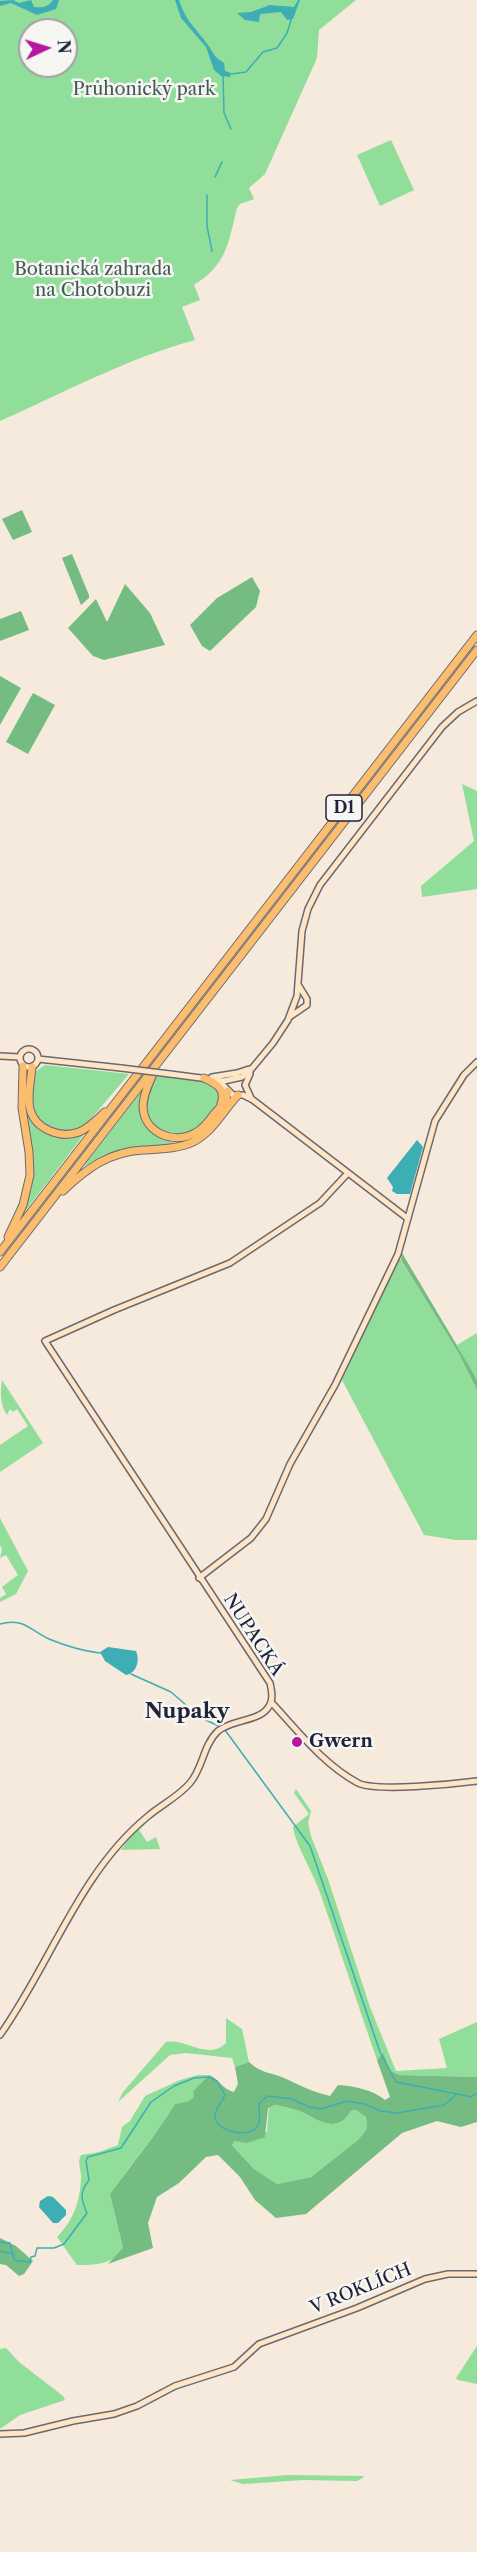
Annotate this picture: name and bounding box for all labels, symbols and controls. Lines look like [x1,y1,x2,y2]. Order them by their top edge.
north arrow [18,18,78,78]
text: N [54,39,74,55]
park label: Průhonický park [73,79,215,101]
park label: Botanická zahrada na Chotobuzi [14,259,172,302]
road number: D1 [326,795,362,821]
street label: NUPACKÁ [218,1590,288,1680]
district label: Nupaky [145,1699,229,1725]
place label: Gwern [309,1731,373,1753]
marker: Gwern [290,1735,304,1749]
street label: V ROKLÍCH [307,2259,415,2319]

